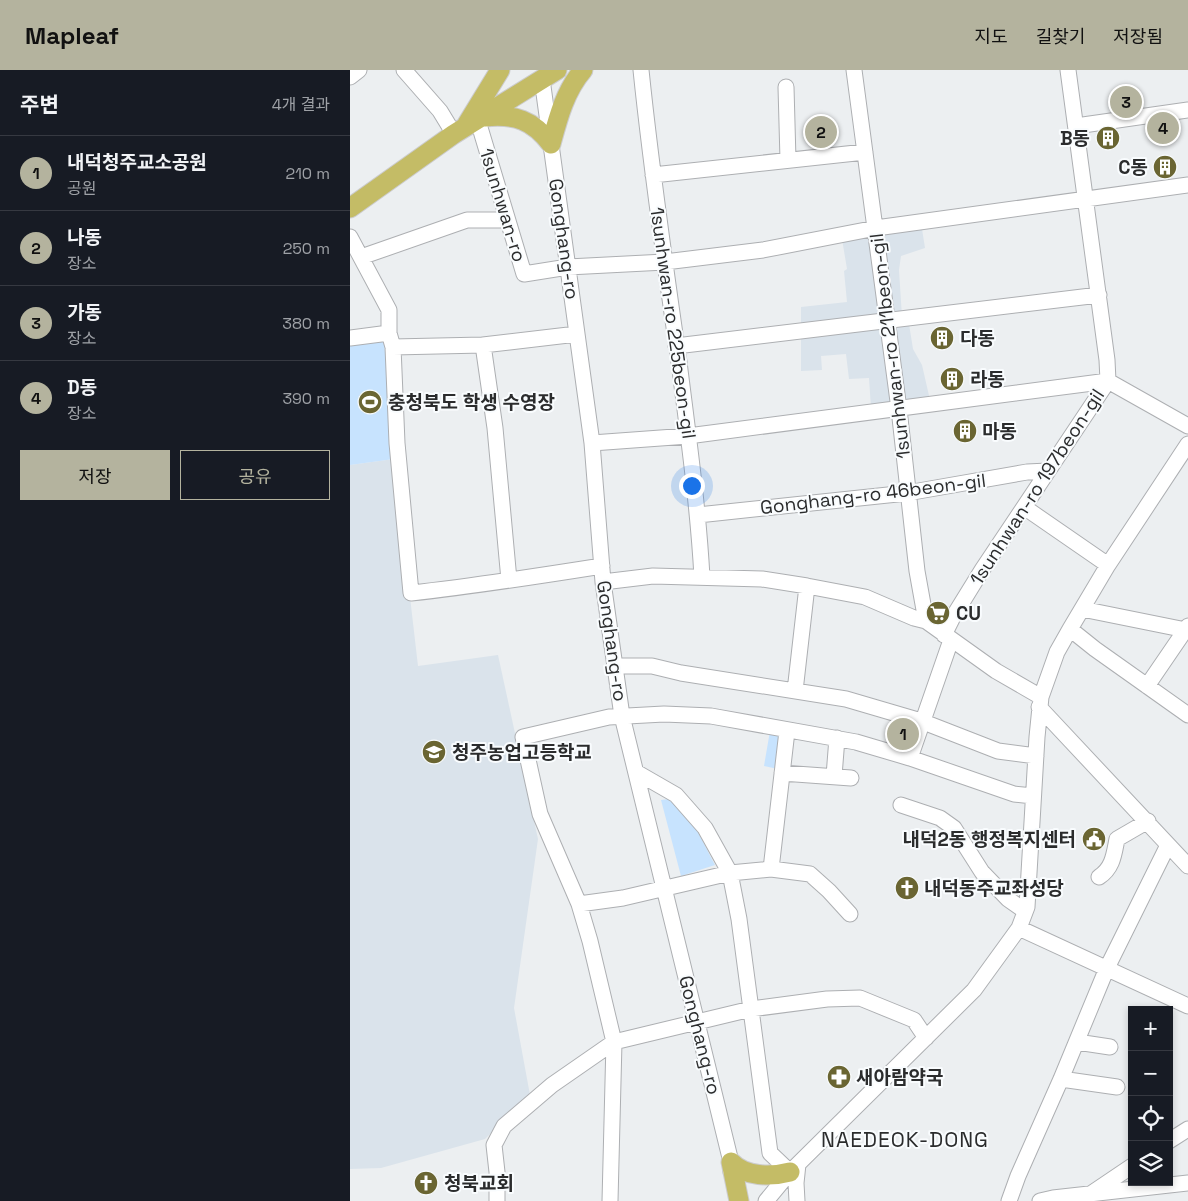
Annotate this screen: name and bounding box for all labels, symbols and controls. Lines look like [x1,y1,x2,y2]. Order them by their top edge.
text: Mapleaf [25,20,119,51]
text: 지도 [975,25,1008,48]
text: 길찾기 [1036,25,1085,48]
text: 저장됨 [1113,25,1163,48]
pin: 3 [1110,83,1142,121]
text: 주변 [20,91,59,118]
text: 4개 결과 [272,94,330,115]
pin: 4 [1147,109,1179,147]
pin: 2 [805,113,837,151]
building icon: B동 [1095,125,1121,151]
place label: B동 [1060,126,1090,151]
street label: 1sunhwan-ro [474,145,532,265]
text: 내덕청주교소공원 [67,150,207,175]
building icon: C동 [1152,154,1178,180]
place label: C동 [1118,155,1148,180]
text: 1 [32,163,40,184]
text: 210 m [286,163,330,184]
street label: Gonghang-ro [543,177,585,301]
text: 공원 [67,178,96,199]
street label: 1sunhwan-ro 225beon-gil [644,205,702,441]
text: 나동 [67,225,102,250]
street label: 1sunhwan-ro 211beon-gil [864,232,916,460]
text: 2 [31,238,41,259]
text: 250 m [283,238,330,259]
text: 장소 [67,253,96,274]
text: 가동 [67,300,102,325]
text: 3 [31,313,41,334]
text: 380 m [282,313,330,334]
building icon: 다동 [929,325,955,351]
place label: 다동 [960,326,995,351]
text: 장소 [67,328,96,349]
building icon: 라동 [939,366,965,392]
place label: 라동 [970,367,1005,392]
text: D동 [67,375,97,400]
street label: 1sunhwan-ro 197beon-gil [964,384,1110,590]
text: 4 [31,388,41,409]
text: 390 m [282,388,330,409]
sports icon: 충청북도 학생 수영장 [357,389,383,415]
place label: 충청북도 학생 수영장 [388,390,555,415]
text: 장소 [67,403,96,424]
building icon: 마동 [952,418,978,444]
place label: 마동 [982,419,1017,444]
button: 저장 [20,450,170,500]
button: 공유 [180,450,330,500]
street label: Gonghang-ro 46beon-gil [759,468,987,520]
your location [679,473,705,499]
street label: Gonghang-ro [591,579,633,703]
supermarket icon: CU [925,600,951,626]
place label: CU [956,601,981,626]
pin: 1 [887,715,919,753]
school or university icon: 청주농업고등학교 [421,739,447,765]
place label: 청주농업고등학교 [452,740,592,765]
public building icon: 내덕2동 행정복지센터 [1081,826,1107,852]
place label: 내덕2동 행정복지센터 [903,827,1076,852]
church icon: 내덕동주교좌성당 [894,875,920,901]
place label: 내덕동주교좌성당 [924,876,1064,901]
street label: Gonghang-ro [673,973,727,1097]
map controls [1128,1006,1173,1186]
button: + [1128,1006,1173,1051]
button: − [1128,1051,1173,1096]
pharmacy icon: 새아람약국 [826,1064,852,1090]
place label: 새아람약국 [856,1065,943,1090]
button: locate [1128,1096,1173,1141]
district label: NAEDEOK-DONG [821,1126,989,1153]
button: layers [1128,1141,1173,1186]
church icon: 청북교회 [413,1170,439,1196]
place label: 청북교회 [444,1171,514,1196]

